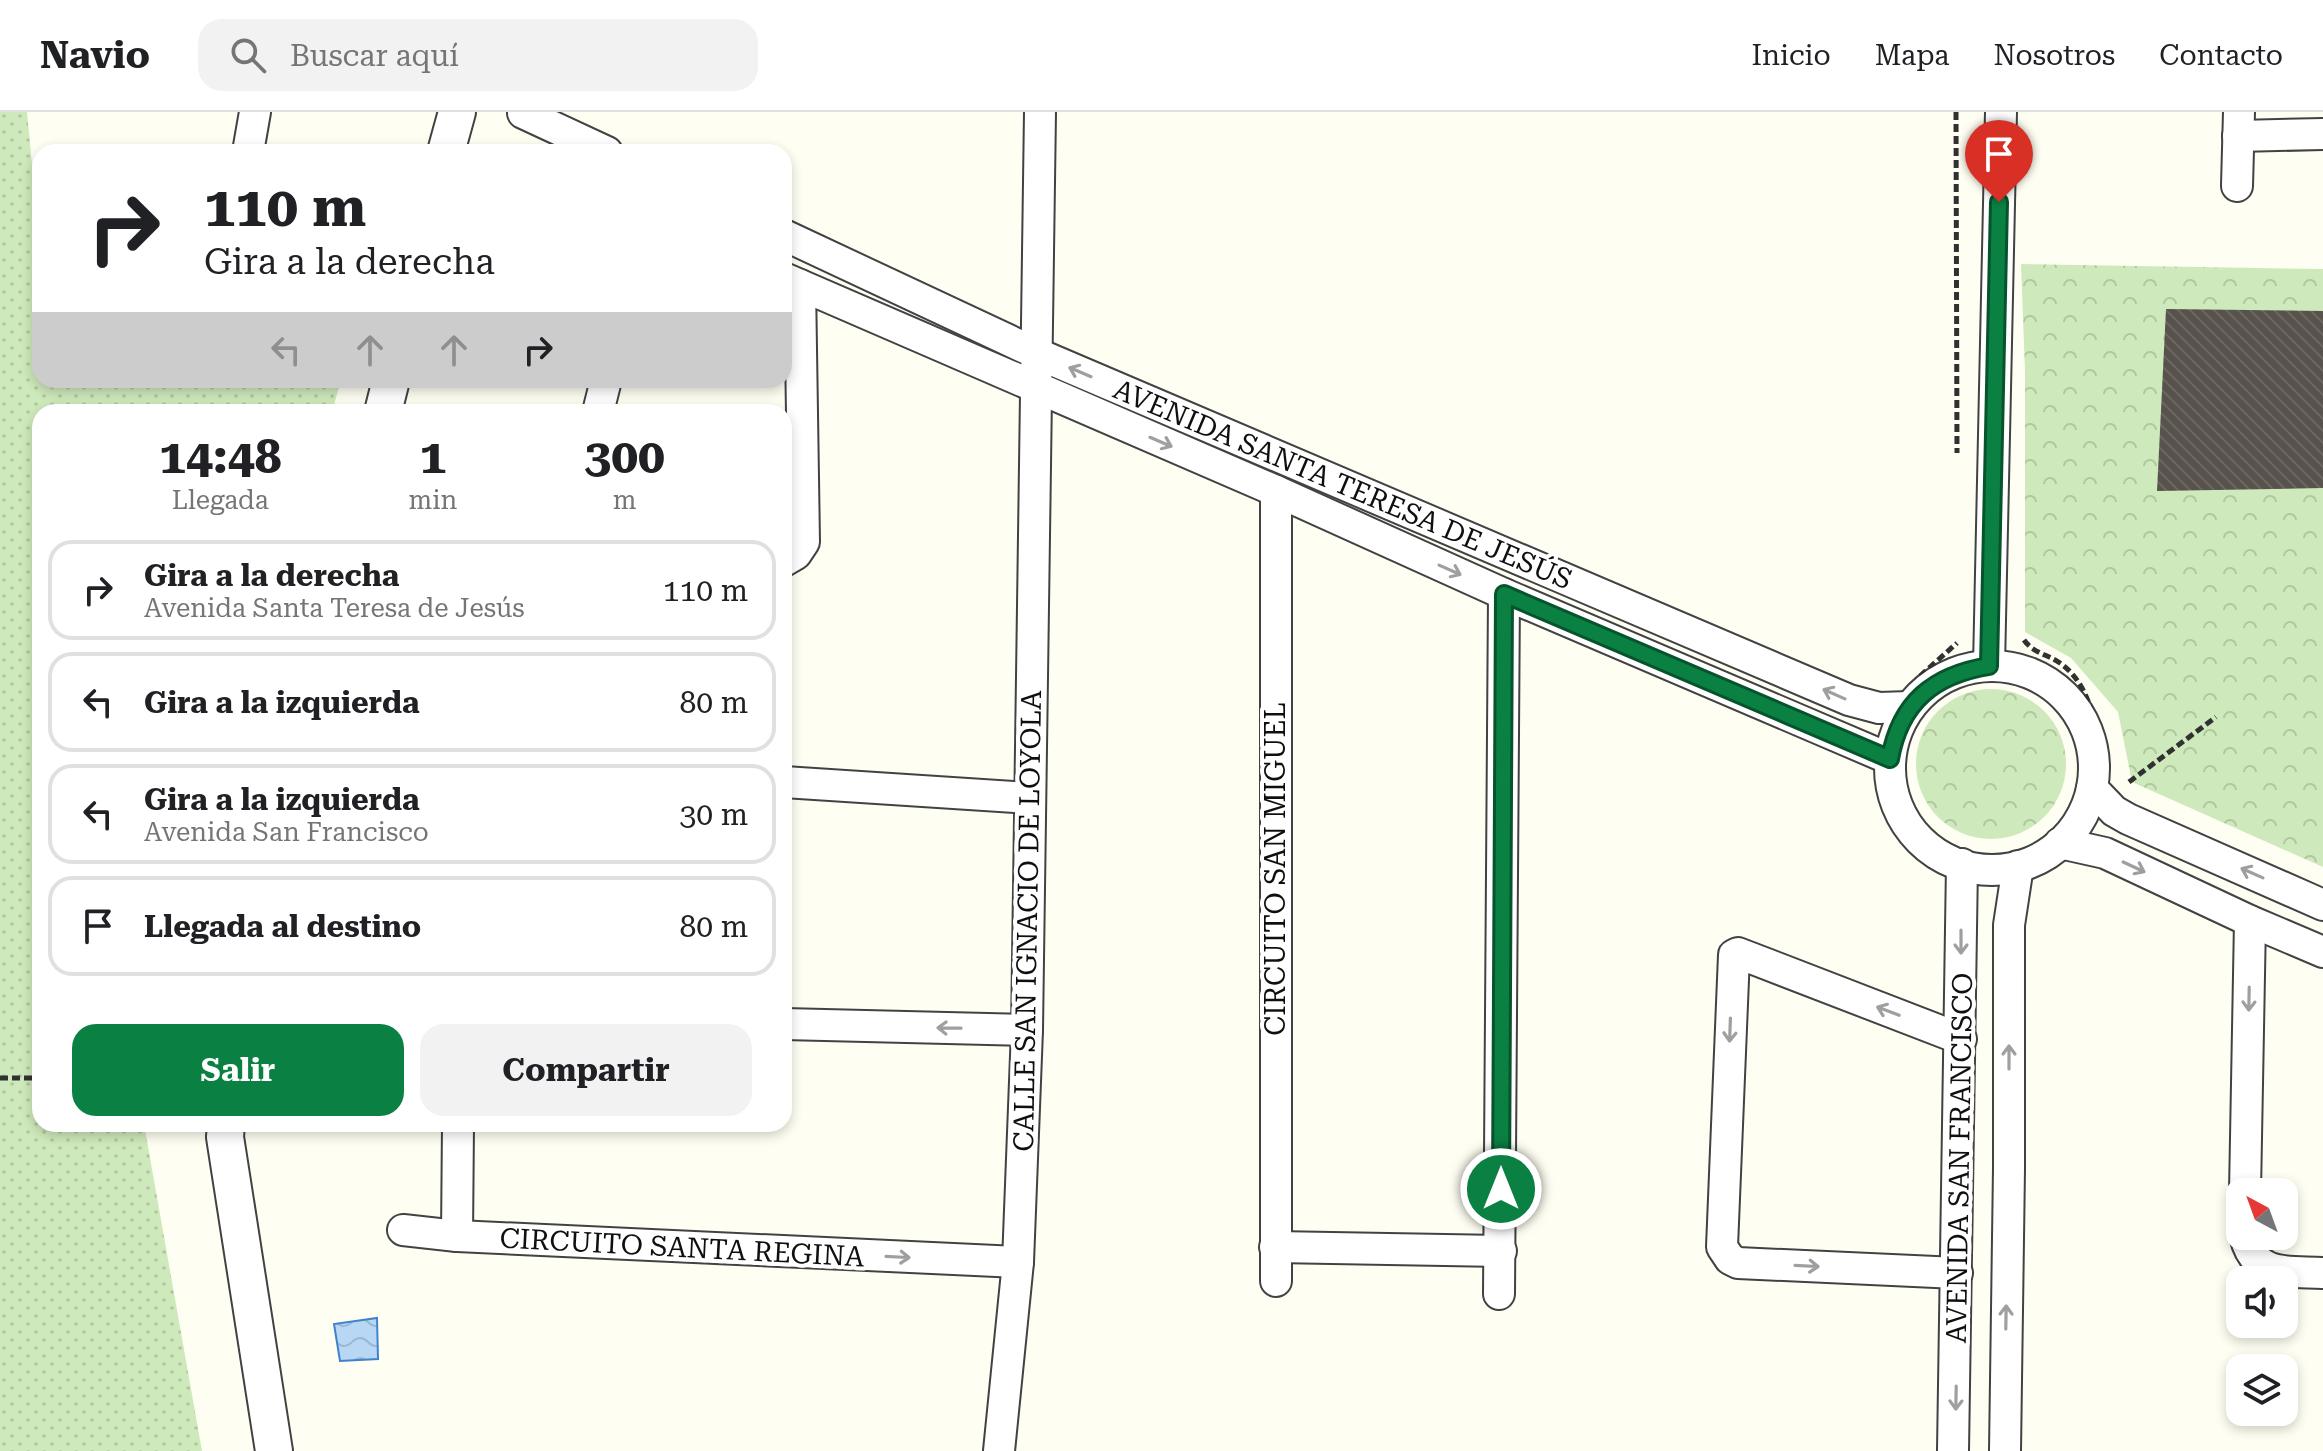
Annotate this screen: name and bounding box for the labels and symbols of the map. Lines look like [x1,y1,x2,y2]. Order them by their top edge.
pin [1965,120,2033,202]
one-way arrow [1068,363,1093,378]
street label: AVENIDA SANTA TERESA DE JESÚS [1109,372,1577,596]
one-way arrow [1148,436,1173,451]
one-way arrow [1437,563,1462,578]
one-way arrow [1822,685,1847,700]
street label: CALLE SAN IGNACIO DE LOYOLA [1007,690,1048,1152]
street label: CIRCUITO SAN MIGUEL [1259,702,1292,1036]
one-way arrow [2122,860,2146,875]
one-way arrow [2240,865,2264,880]
one-way arrow [1954,928,1969,955]
street label: AVENIDA SAN FRANCISCO [1940,972,1979,1344]
one-way arrow [2241,985,2256,1012]
one-way arrow [1876,1003,1901,1017]
one-way arrow [1723,1016,1738,1043]
one-way arrow [936,1020,963,1036]
one-way arrow [2001,1044,2017,1071]
position arrow [1459,1147,1543,1231]
north arrow [2226,1178,2298,1250]
street label: CIRCUITO SANTA REGINA [499,1221,866,1274]
one-way arrow [884,1249,911,1264]
one-way arrow [1793,1259,1820,1274]
one-way arrow [1998,1304,2014,1331]
one-way arrow [1948,1384,1963,1411]

